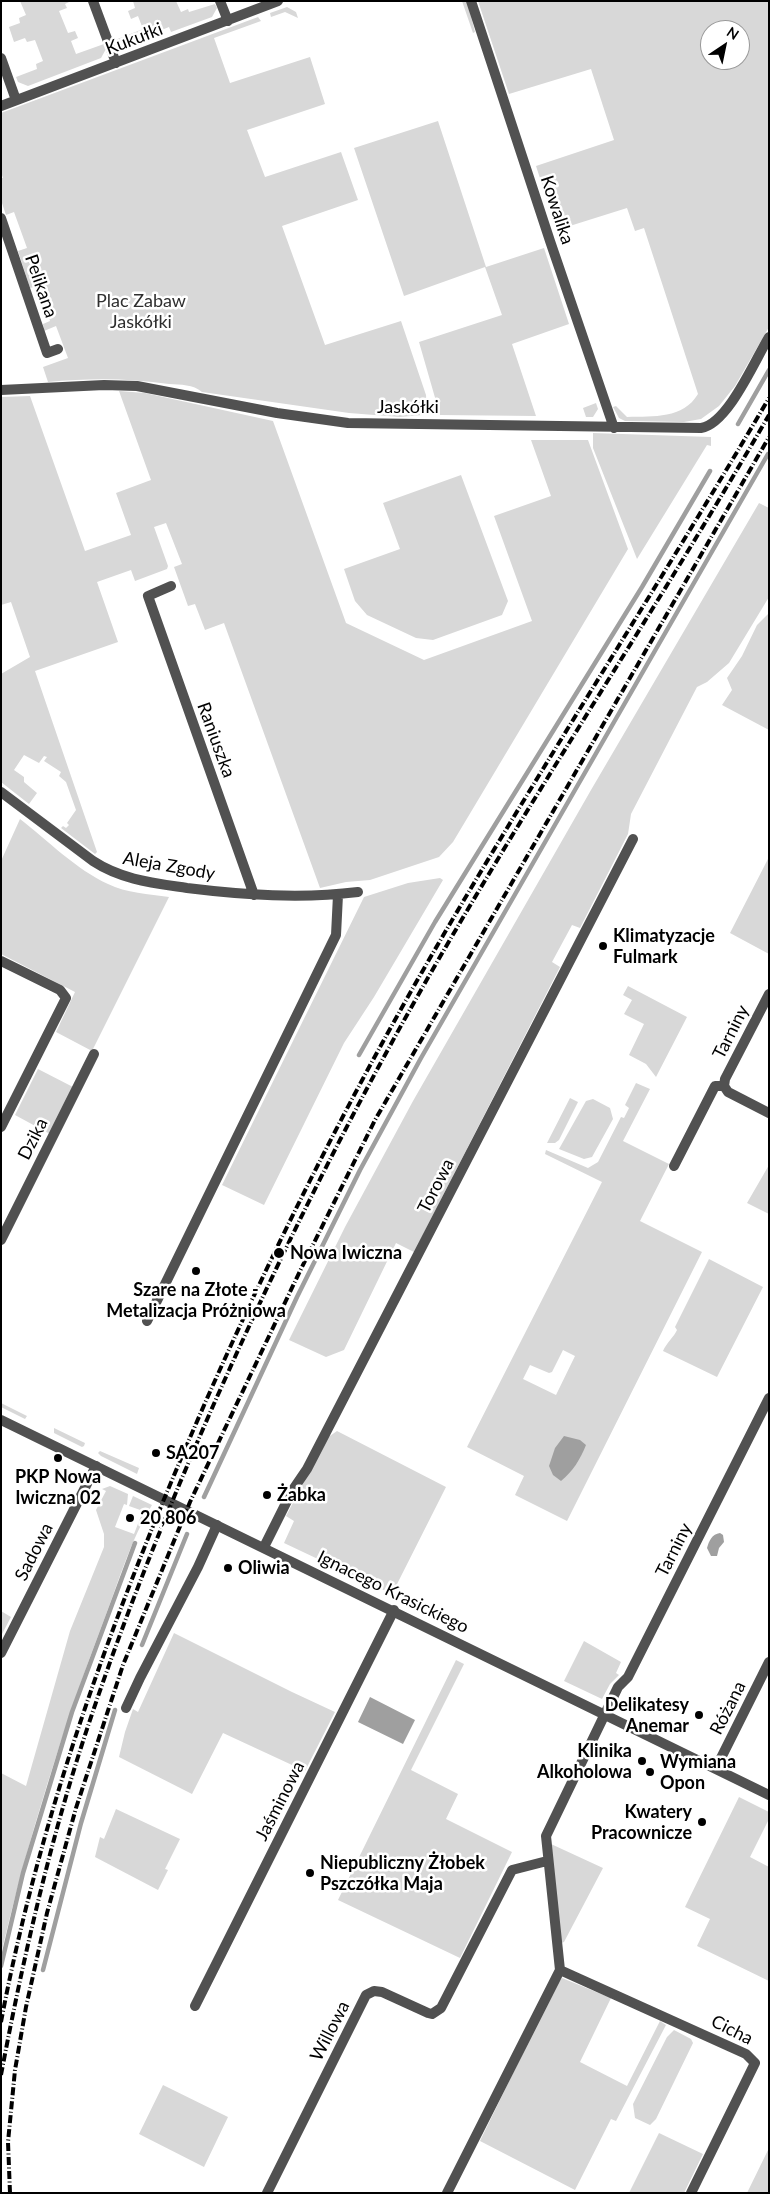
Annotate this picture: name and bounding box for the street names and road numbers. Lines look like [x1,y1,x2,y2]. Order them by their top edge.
street label: Kukułki [102,18,166,60]
street label: Kowalika [536,173,578,247]
street label: Pelikana [20,252,62,320]
street label: Jaskółki [377,396,439,418]
street label: Raniuszka [192,699,240,781]
street label: Aleja Zgody [121,847,217,885]
street label: Tarniny [708,1001,754,1063]
street label: Dzika [13,1114,53,1164]
street label: Torowa [413,1155,459,1217]
street label: Tarniny [651,1519,697,1581]
street label: Sadowa [10,1520,58,1584]
street label: Ignacego Krasickiego [314,1546,472,1638]
street label: Różana [705,1678,751,1738]
street label: Jaśminowa [251,1758,309,1844]
street label: Willowa [306,1997,354,2065]
street label: Cicha [708,2010,756,2050]

